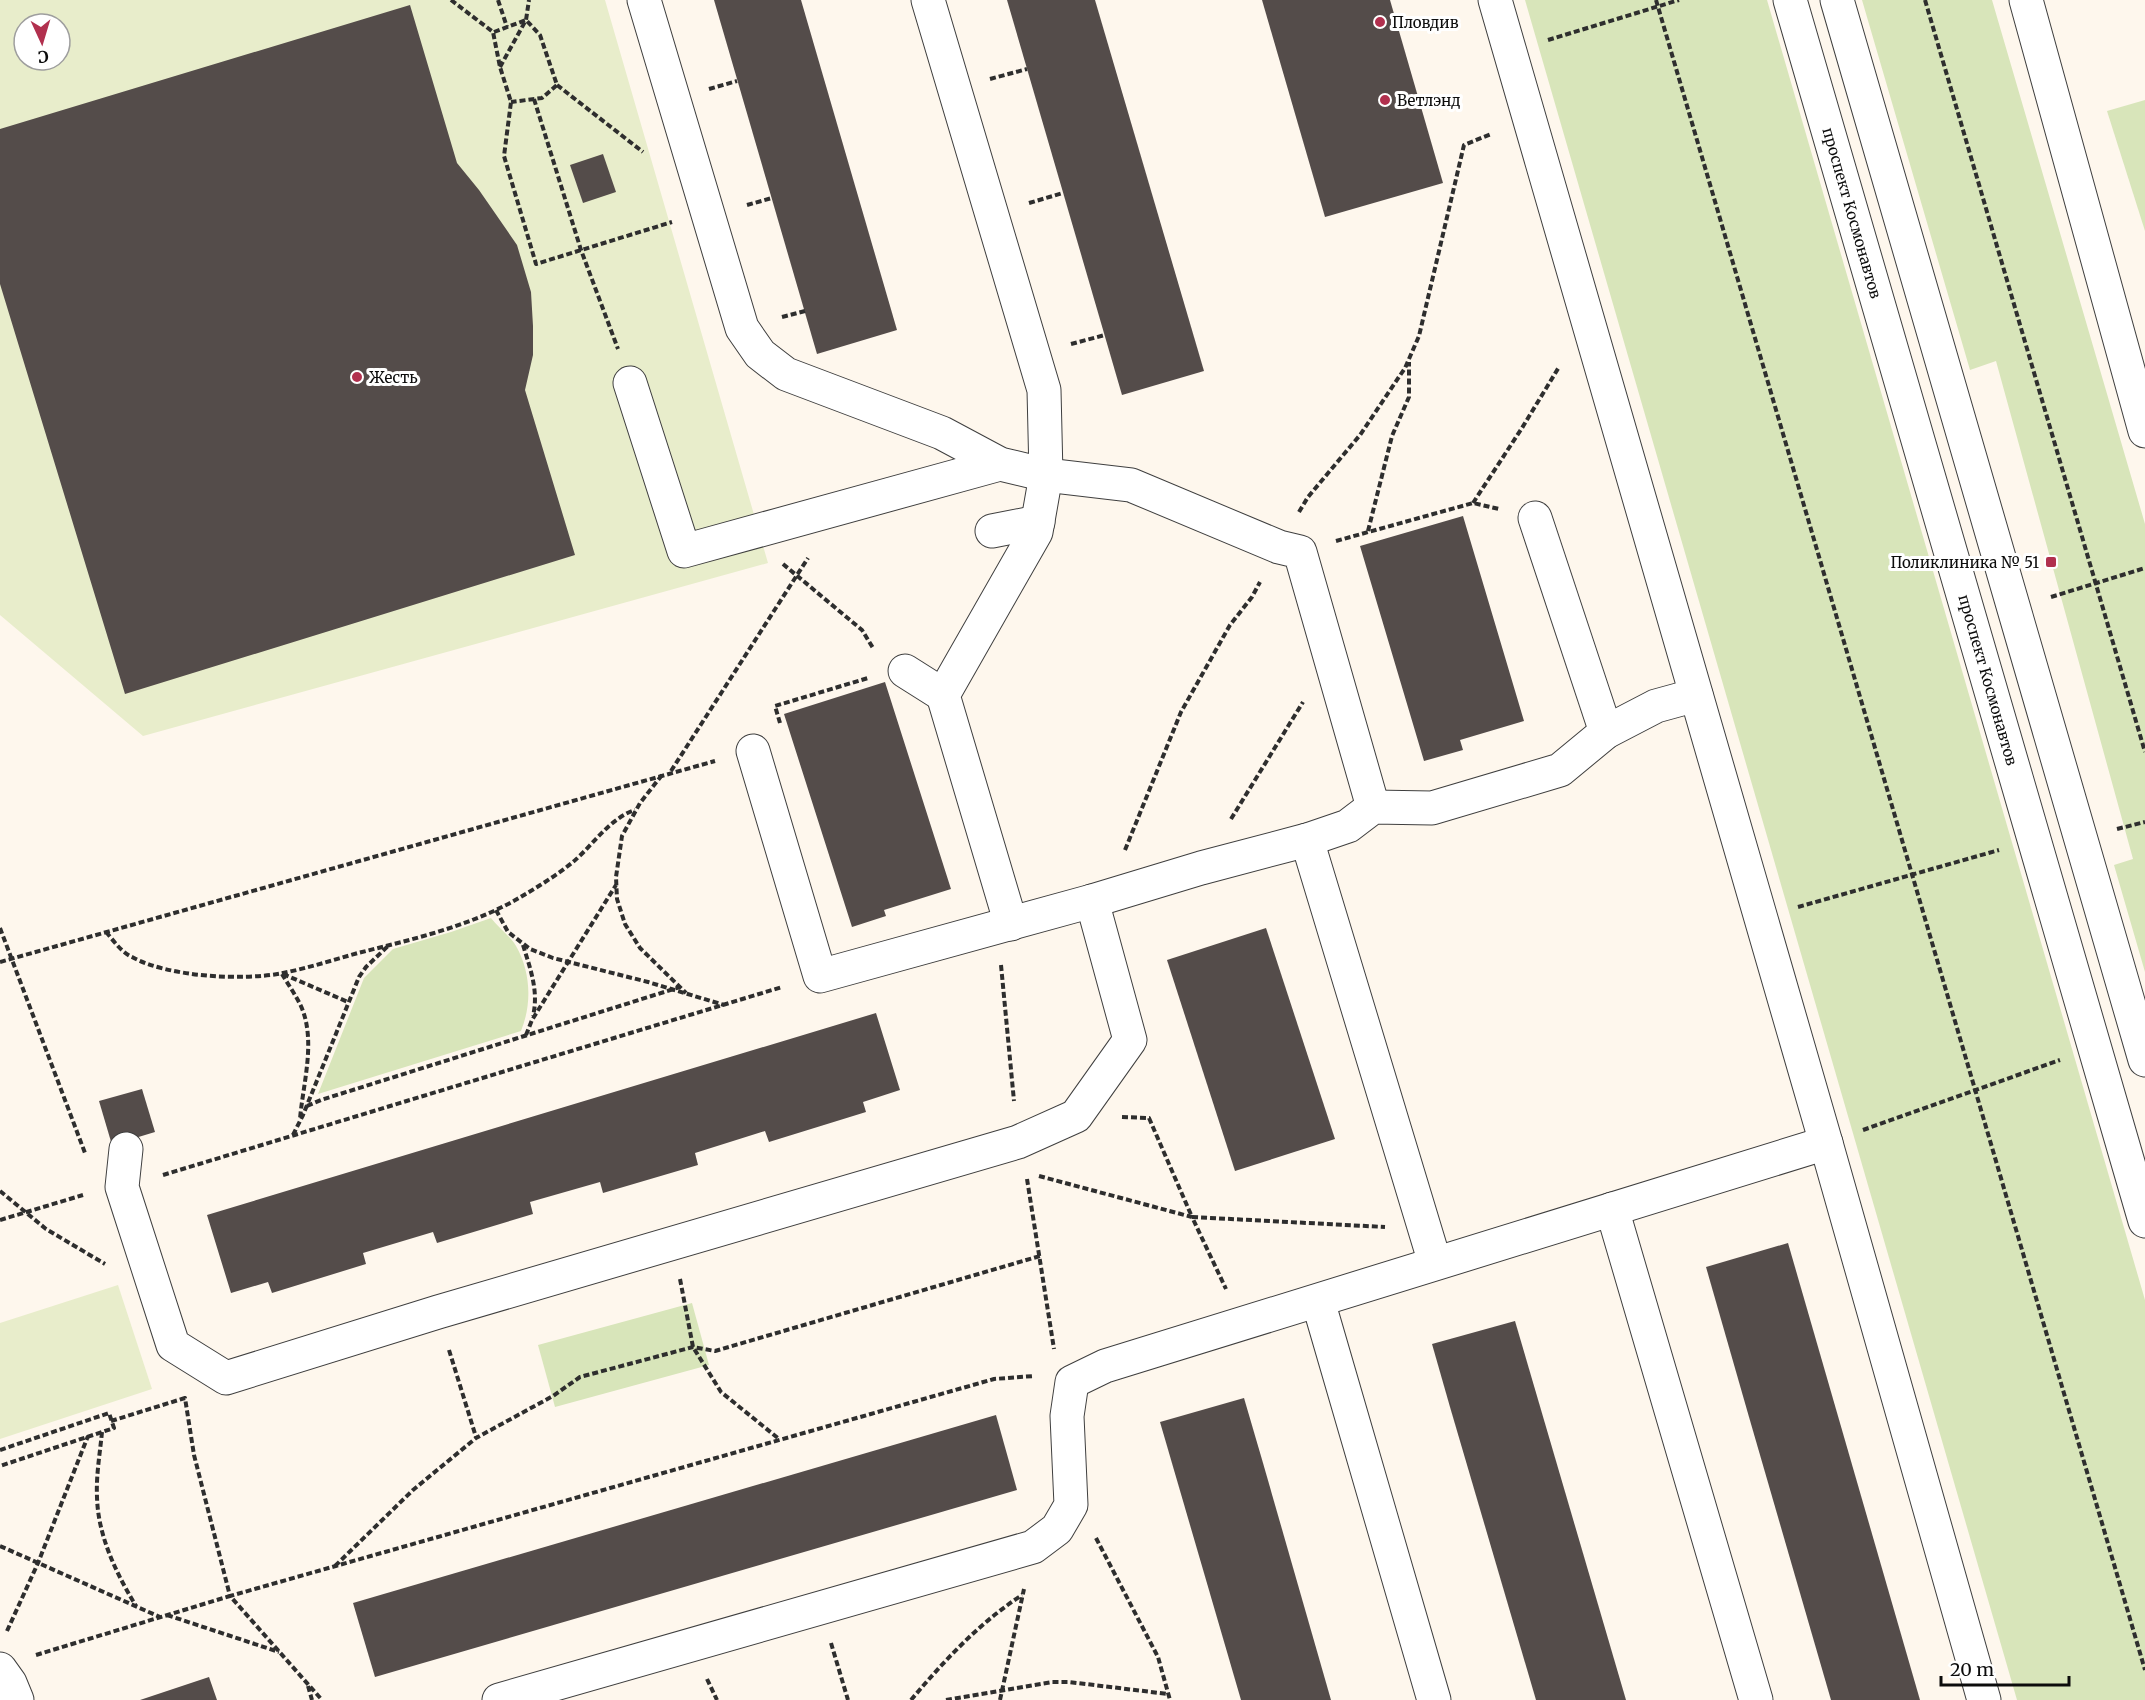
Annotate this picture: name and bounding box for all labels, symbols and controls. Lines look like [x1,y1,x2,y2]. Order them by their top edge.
north arrow [12,12,72,72]
place label: Пловдив [1392,13,1459,32]
marker: Пловдив [1373,15,1387,29]
text: С [37,47,49,67]
place label: Ветлэнд [1397,91,1461,110]
marker: Ветлэнд [1378,93,1392,107]
street label: проспект Космонавтов [1818,125,1886,301]
place label: Жесть [369,368,418,387]
marker: Жесть [350,370,364,384]
place label: Поликлиника № 51 [1890,553,2039,572]
marker: Поликлиника № 51 [2044,555,2058,569]
street label: проспект Космонавтов [1954,592,2022,768]
scale bar [1941,1649,2068,1687]
text: 20 m [1950,1658,1994,1681]

